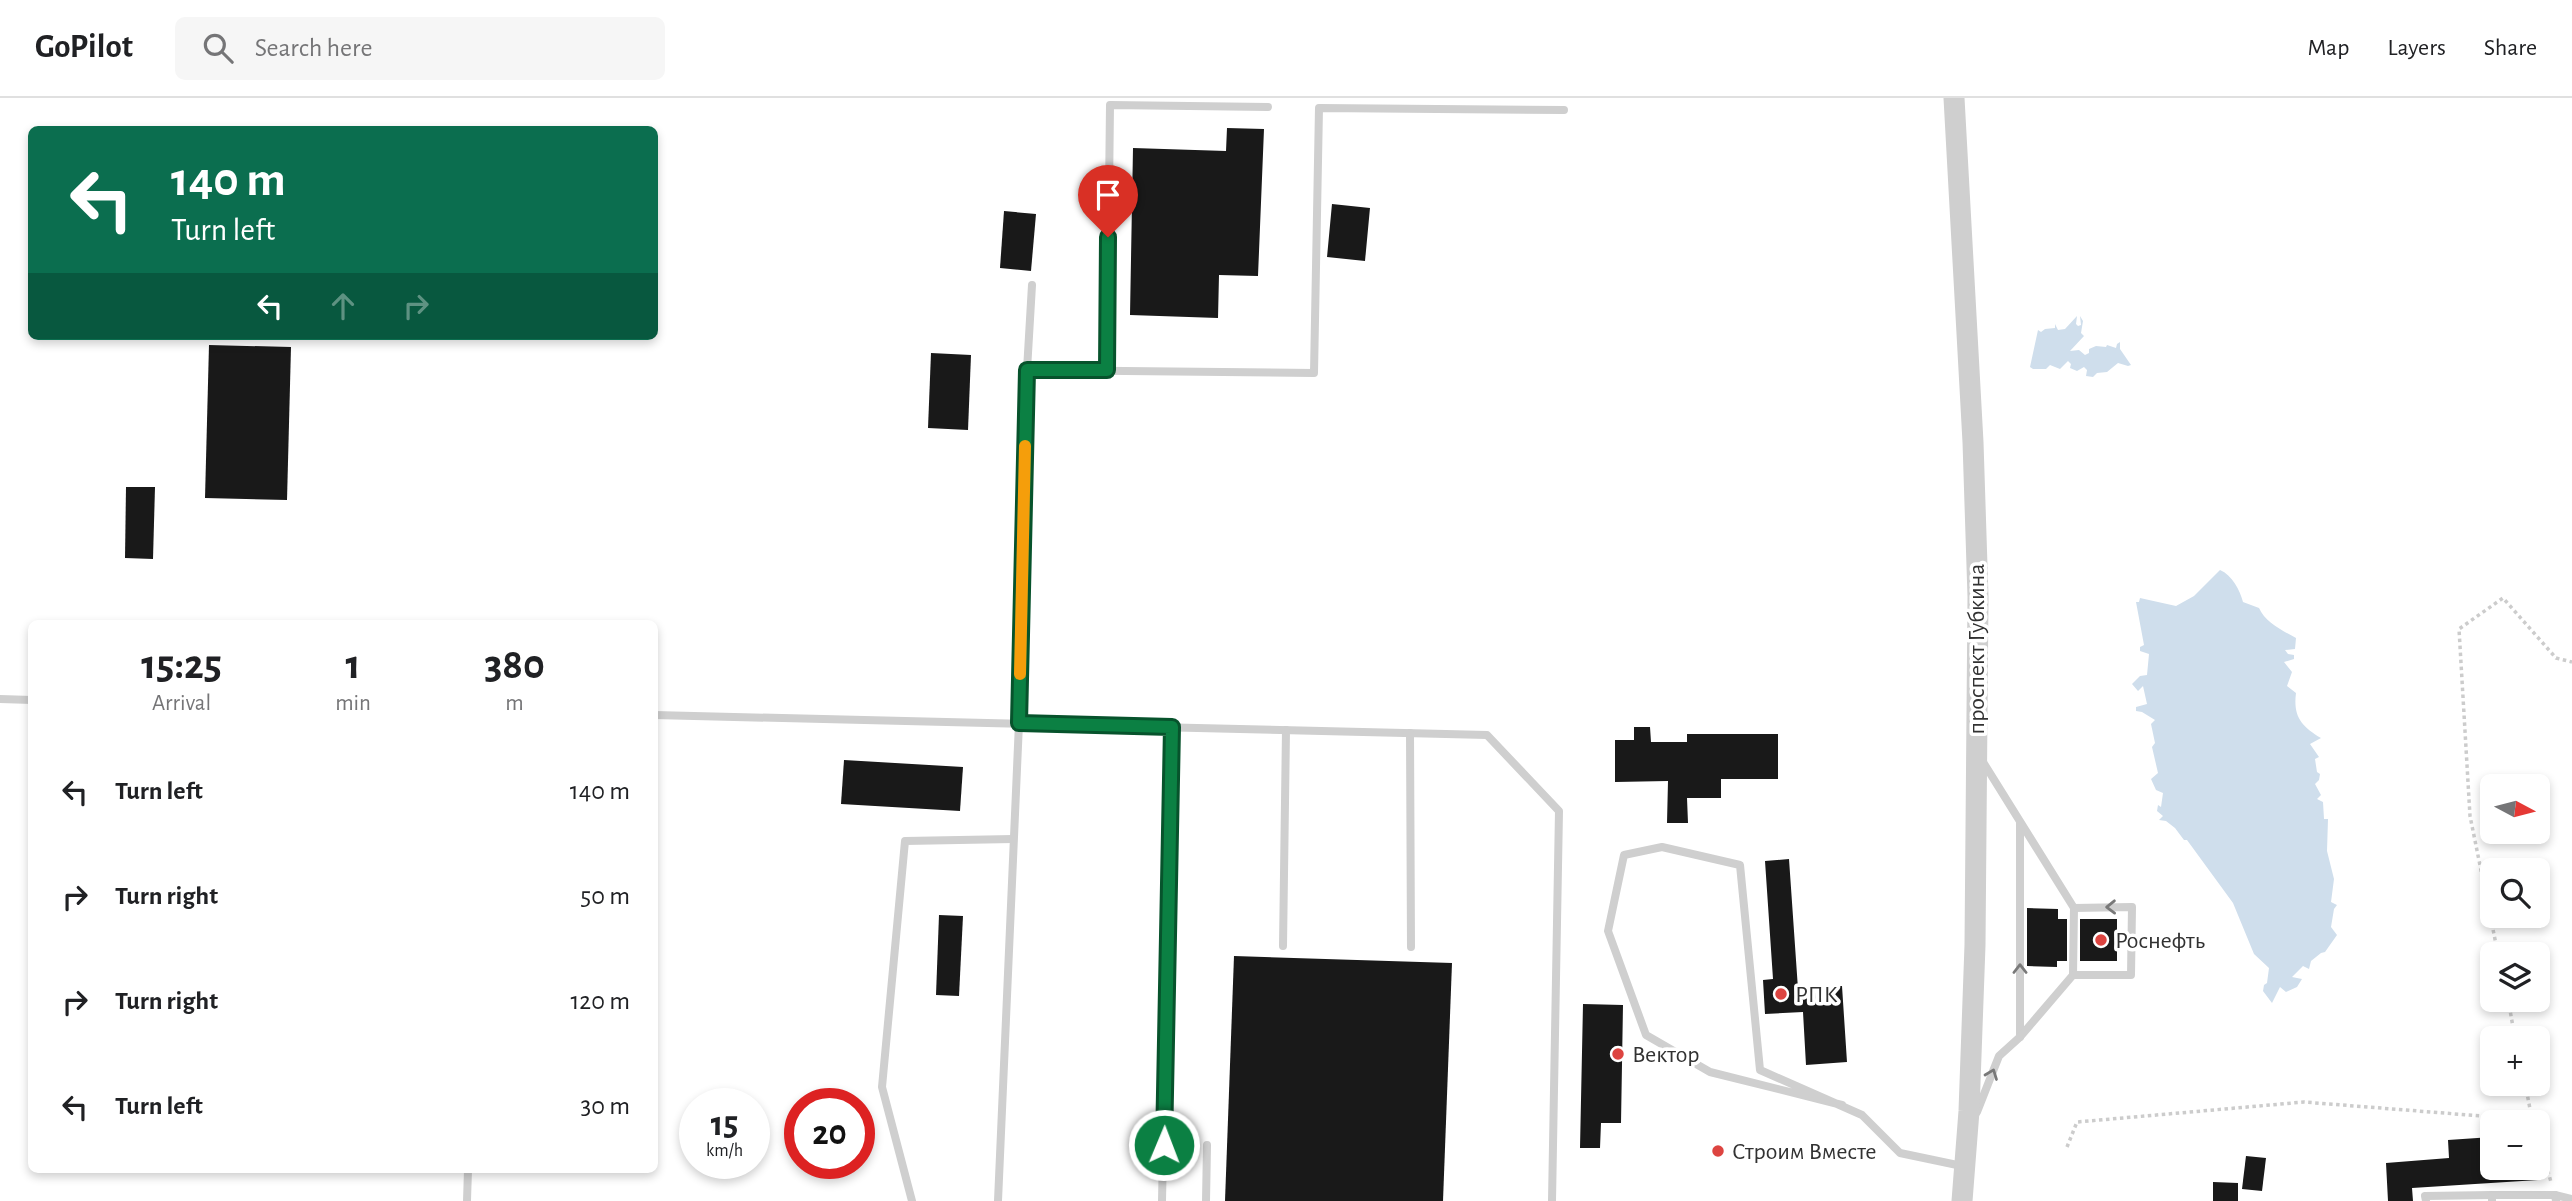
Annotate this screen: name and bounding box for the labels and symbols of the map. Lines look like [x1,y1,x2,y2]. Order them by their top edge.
pin [1078,165,1138,237]
street label: проспект Губкина [1965,564,1989,734]
north arrow [2480,774,2550,844]
one-way arrow [2105,899,2116,915]
place label: Роснефть [2115,929,2205,953]
marker: Роснефть [2093,932,2109,948]
one-way arrow [2012,963,2028,973]
place label: РПК [1795,983,1838,1007]
marker: РПК [1773,986,1789,1002]
place label: Вектор [1632,1043,1700,1067]
marker: Вектор [1610,1046,1626,1062]
one-way arrow [1983,1069,1997,1081]
speed limit sign: 20 [784,1088,875,1179]
position arrow [1127,1108,1201,1182]
place label: Строим Вместе [1732,1140,1877,1164]
marker: Строим Вместе [1710,1143,1726,1159]

